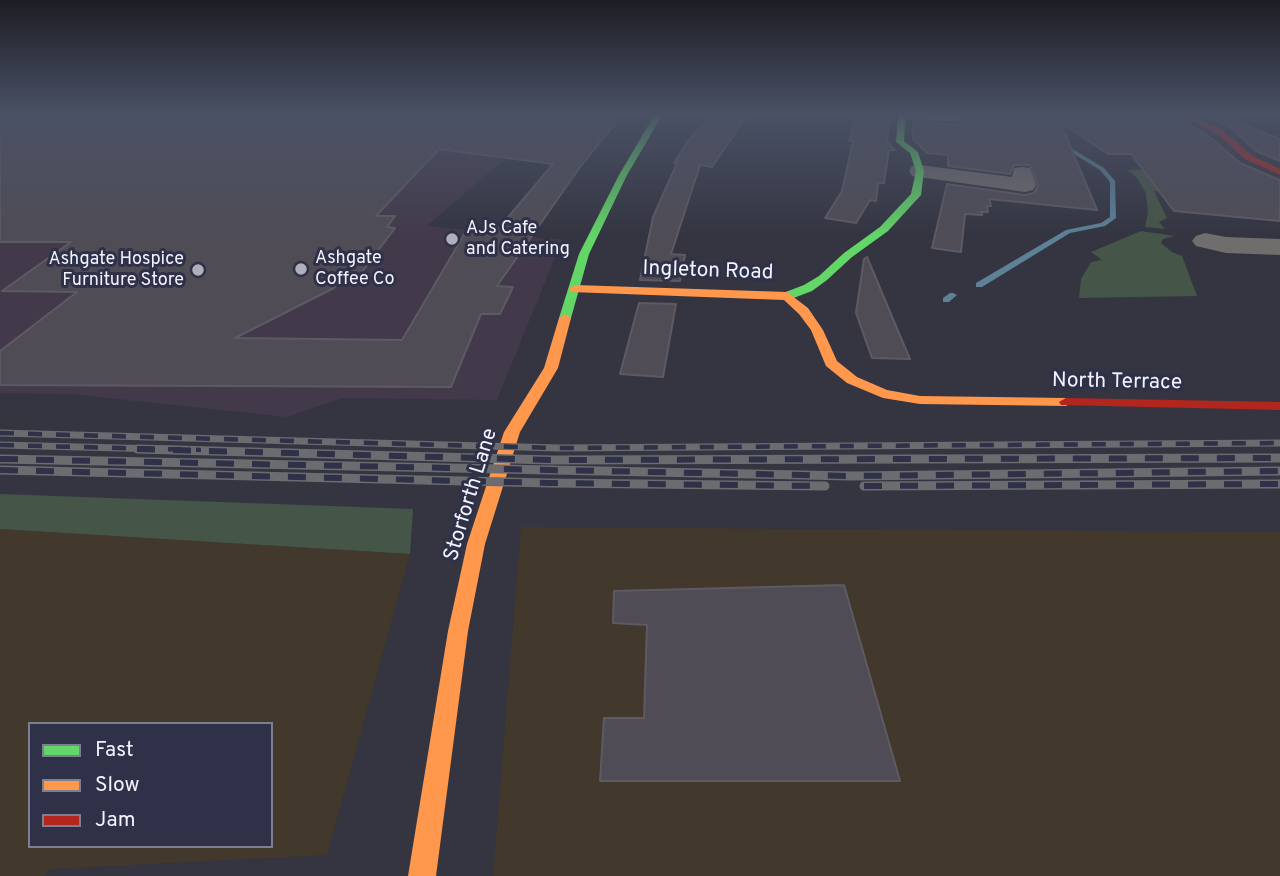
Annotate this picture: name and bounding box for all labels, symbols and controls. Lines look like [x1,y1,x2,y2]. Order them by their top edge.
place label: AJs Cafe and Catering [466,218,570,260]
marker: AJs Cafe and Catering [444,231,460,247]
place label: Ashgate Coffee Co [315,248,395,290]
place label: Ashgate Hospice Furniture Store [49,249,184,292]
street label: Ingleton Road [642,257,774,287]
marker: Ashgate Coffee Co [293,261,309,277]
marker: Ashgate Hospice Furniture Store [190,262,206,278]
street label: North Terrace [1052,369,1182,397]
street label: Storforth Lane [440,426,504,564]
legend [28,722,273,848]
text: Fast [95,737,134,764]
text: Slow [95,772,140,799]
text: Jam [95,807,136,834]

